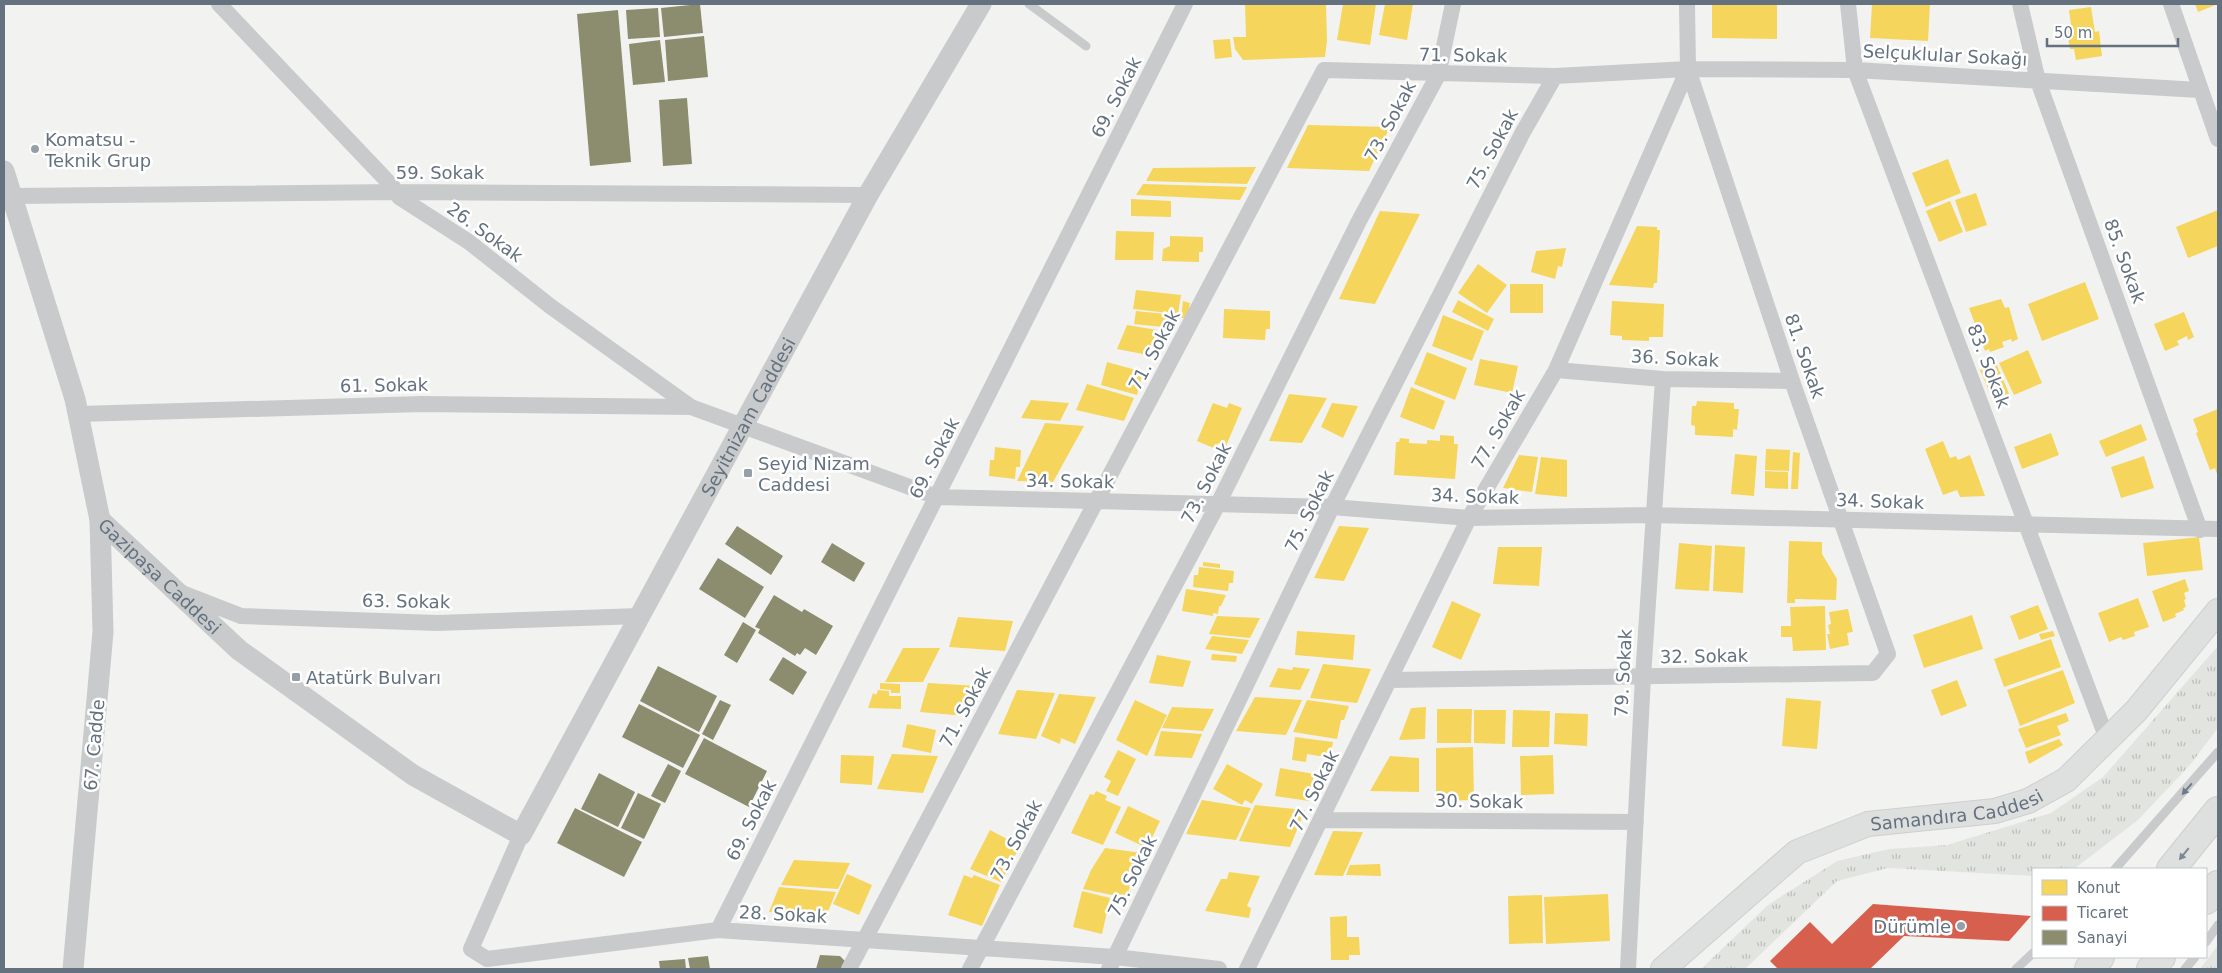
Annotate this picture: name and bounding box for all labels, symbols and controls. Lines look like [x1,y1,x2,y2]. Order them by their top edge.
scale bar [2047,15,2178,47]
text: 50 m [2054,24,2092,42]
street label: Selçuklular Sokağı [1862,40,2028,70]
street label: 71. Sokak [1419,44,1508,66]
street label: 69. Sokak [1087,52,1146,141]
street label: 73. Sokak [1360,77,1420,165]
street label: 75. Sokak [1462,105,1522,193]
place label: Komatsu - Teknik Grup [44,129,151,171]
marker: Komatsu - Teknik Grup [29,143,41,155]
street label: 59. Sokak [396,162,485,183]
street label: 26. Sokak [443,198,527,267]
street label: 85. Sokak [2100,216,2150,307]
street label: 71. Sokak [1124,306,1184,394]
street label: 81. Sokak [1781,311,1829,402]
street label: 83. Sokak [1963,321,2015,412]
street label: Seyitnizam Caddesi [696,334,799,500]
street label: 36. Sokak [1630,345,1720,371]
street label: 61. Sokak [340,374,429,396]
street label: 77. Sokak [1467,385,1529,473]
street label: 69. Sokak [905,413,964,502]
street label: 73. Sokak [1177,438,1236,527]
place label: Seyid Nizam Caddesi [758,453,870,495]
street label: 75. Sokak [1280,466,1338,555]
marker: Seyid Nizam Caddesi [742,467,754,479]
street label: 34. Sokak [1026,470,1115,492]
street label: 34. Sokak [1430,484,1520,508]
street label: 34. Sokak [1835,489,1925,513]
street label: Gazipaşa Caddesi [94,514,226,638]
street label: 63. Sokak [362,590,451,612]
street label: 79. Sokak [1610,628,1636,718]
street label: 32. Sokak [1660,645,1749,667]
street label: 71. Sokak [935,663,995,751]
place label: Atatürk Bulvarı [306,667,441,688]
marker: Atatürk Bulvarı [290,671,302,683]
street label: 67. Cadde [80,698,108,792]
street label: 77. Sokak [1285,746,1343,835]
street label: 69. Sokak [722,775,781,864]
one-way arrow [2181,783,2193,795]
street label: Samandıra Caddesi [1869,784,2046,834]
street label: 30. Sokak [1435,790,1524,812]
street label: 73. Sokak [986,796,1046,884]
street label: 75. Sokak [1103,831,1161,920]
one-way arrow [2178,847,2189,860]
legend [2032,868,2207,958]
text: Konut [2077,879,2120,897]
street label: 28. Sokak [738,901,828,927]
text: Ticaret [2076,904,2128,922]
place label: Dürümle [1873,916,1951,937]
marker: Dürümle [1955,920,1967,932]
text: Sanayi [2077,929,2127,947]

